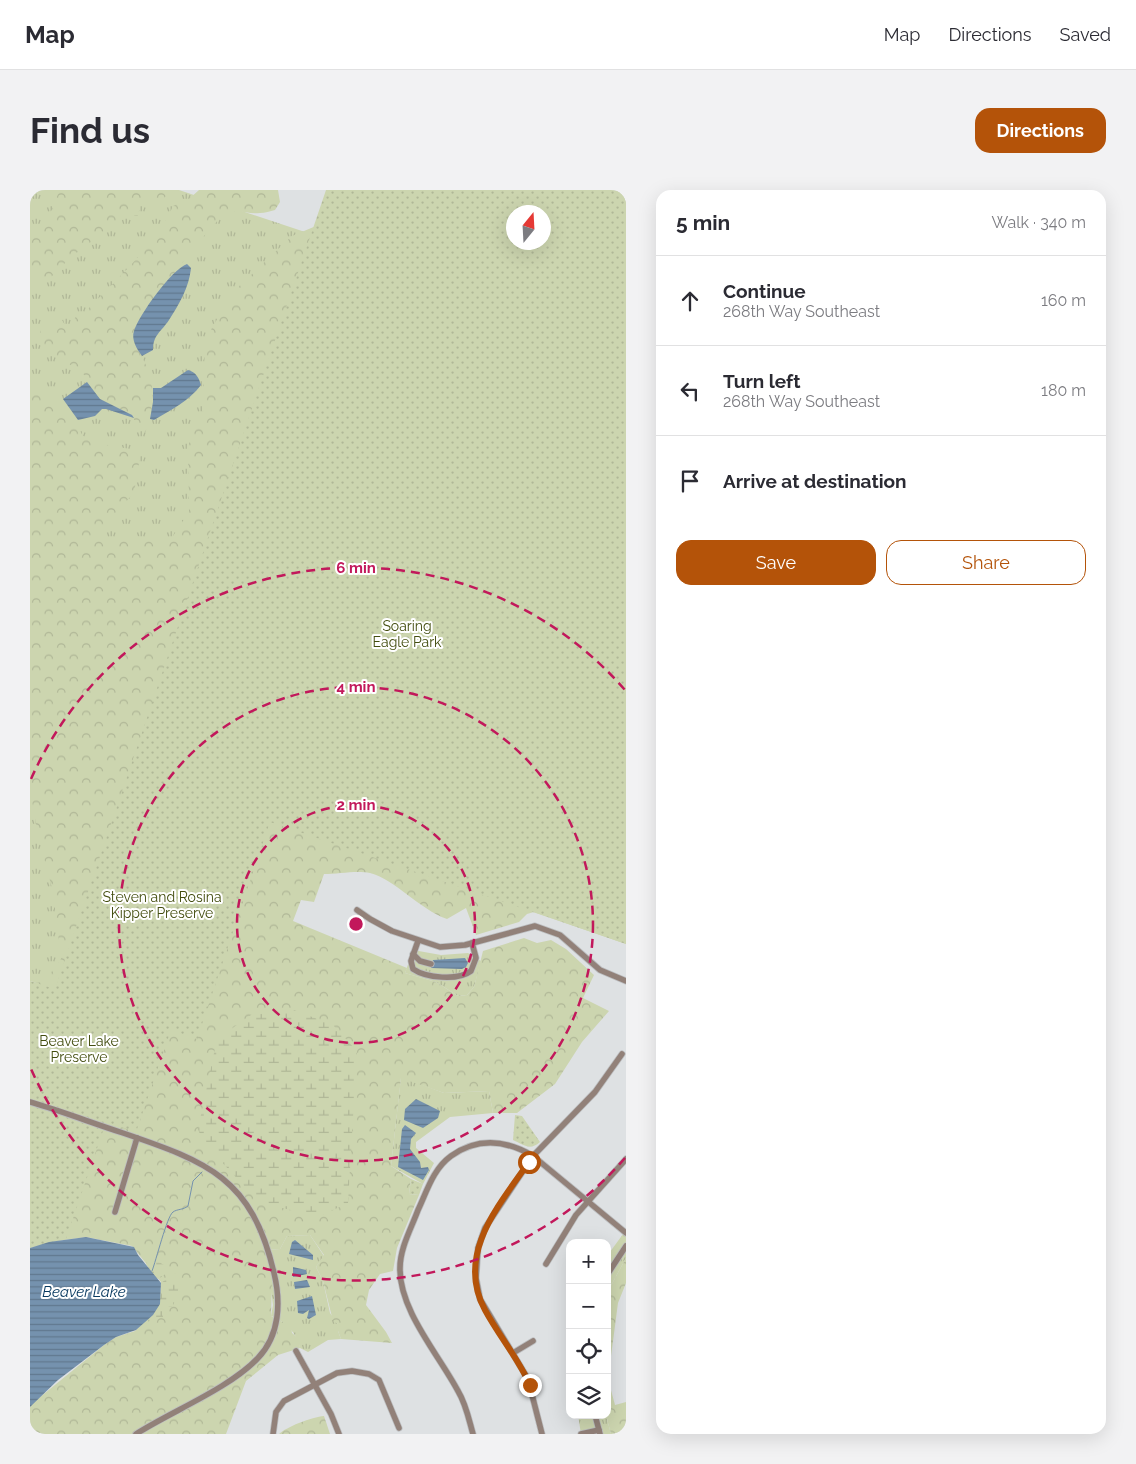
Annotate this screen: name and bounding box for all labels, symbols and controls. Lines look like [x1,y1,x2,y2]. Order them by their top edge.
text: Map [25,20,75,49]
text: Map [884,24,920,45]
text: Directions [948,24,1032,45]
text: Saved [1060,24,1111,45]
button: Directions [975,108,1106,153]
text: Find us [30,110,150,151]
north arrow [506,205,551,250]
text: 5 min [676,210,730,235]
text: Walk · 340 m [992,213,1086,232]
text: Continue [723,280,806,302]
icon: ahead [676,287,704,315]
text: 160 m [1041,291,1086,310]
text: 268th Way Southeast [723,302,880,321]
text: Turn left [723,370,800,392]
icon: left [676,377,704,405]
text: 180 m [1041,381,1086,400]
text: 268th Way Southeast [723,392,880,411]
icon: arrive [676,467,704,495]
text: Arrive at destination [723,470,907,492]
button: Save [676,540,876,585]
button: Share [886,540,1086,585]
text: 6 min [336,559,376,577]
park label: Soaring Eagle Park [373,618,442,650]
text: 4 min [336,678,376,696]
text: 2 min [337,796,375,814]
park label: Steven and Rosina Kipper Preserve [102,889,222,921]
centre of rings [347,915,365,933]
park label: Beaver Lake Preserve [39,1033,119,1065]
route start [518,1151,541,1174]
map controls [566,1239,611,1419]
button: + [566,1239,611,1284]
water label: Beaver Lake [42,1283,126,1301]
button: − [566,1284,611,1329]
button: locate [566,1329,611,1374]
route end [519,1374,542,1397]
button: layers [566,1374,611,1419]

